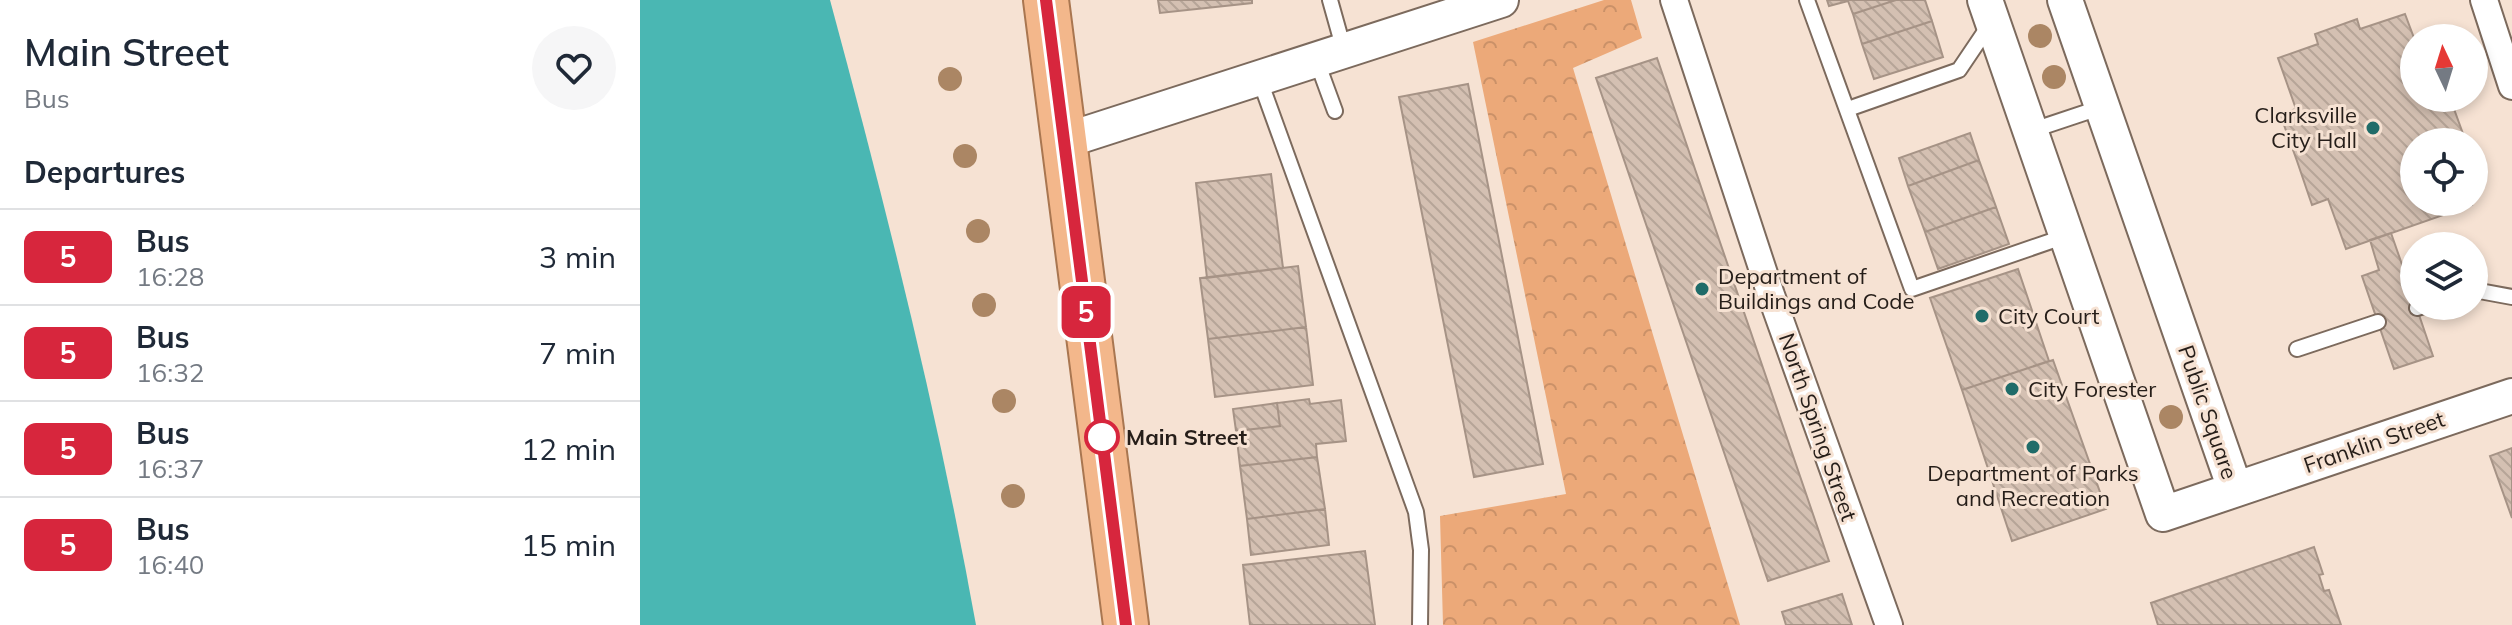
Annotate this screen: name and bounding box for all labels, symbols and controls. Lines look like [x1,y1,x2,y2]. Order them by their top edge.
north arrow [2400,24,2488,112]
map controls [2400,24,2488,320]
button: heart [532,26,616,110]
text: Main Street [24,28,229,76]
text: Bus [24,82,70,115]
place label: Clarksville City Hall [2254,101,2357,154]
marker: Clarksville City Hall [2364,119,2382,137]
button: locate [2400,128,2488,216]
text: Departures [24,153,185,191]
text: Bus [136,222,190,260]
button: layers [2400,232,2488,320]
text: 3 min [539,238,616,276]
text: 5 [60,239,76,274]
text: 16:28 [136,260,204,293]
place label: Department of Buildings and Code [1718,262,1914,315]
marker: Department of Buildings and Code [1693,280,1711,298]
line badge: 5 [1060,286,1112,338]
text: 5 [1078,294,1094,329]
place label: City Court [1998,302,2100,330]
marker: City Court [1973,307,1991,325]
text: Bus [136,318,190,356]
street label: North Spring Street [1773,329,1863,525]
text: 7 min [539,334,616,372]
text: 5 [60,335,76,370]
street label: Public Square [2172,341,2244,483]
text: 16:32 [136,356,204,389]
place label: City Forester [2028,375,2156,403]
marker: City Forester [2003,380,2021,398]
street label: Franklin Street [2300,405,2449,479]
text: Bus [136,414,190,452]
marker: Main Street [1085,420,1119,454]
place label: Main Street [1126,423,1247,451]
text: 12 min [521,430,616,468]
text: 5 [60,431,76,466]
marker: Department of Parks and Recreation [2024,438,2042,456]
text: 16:37 [136,452,204,485]
place label: Department of Parks and Recreation [1927,459,2139,512]
text: Bus [136,510,190,548]
text: 15 min [521,526,616,564]
text: 5 [60,527,76,562]
text: 16:40 [136,548,204,581]

